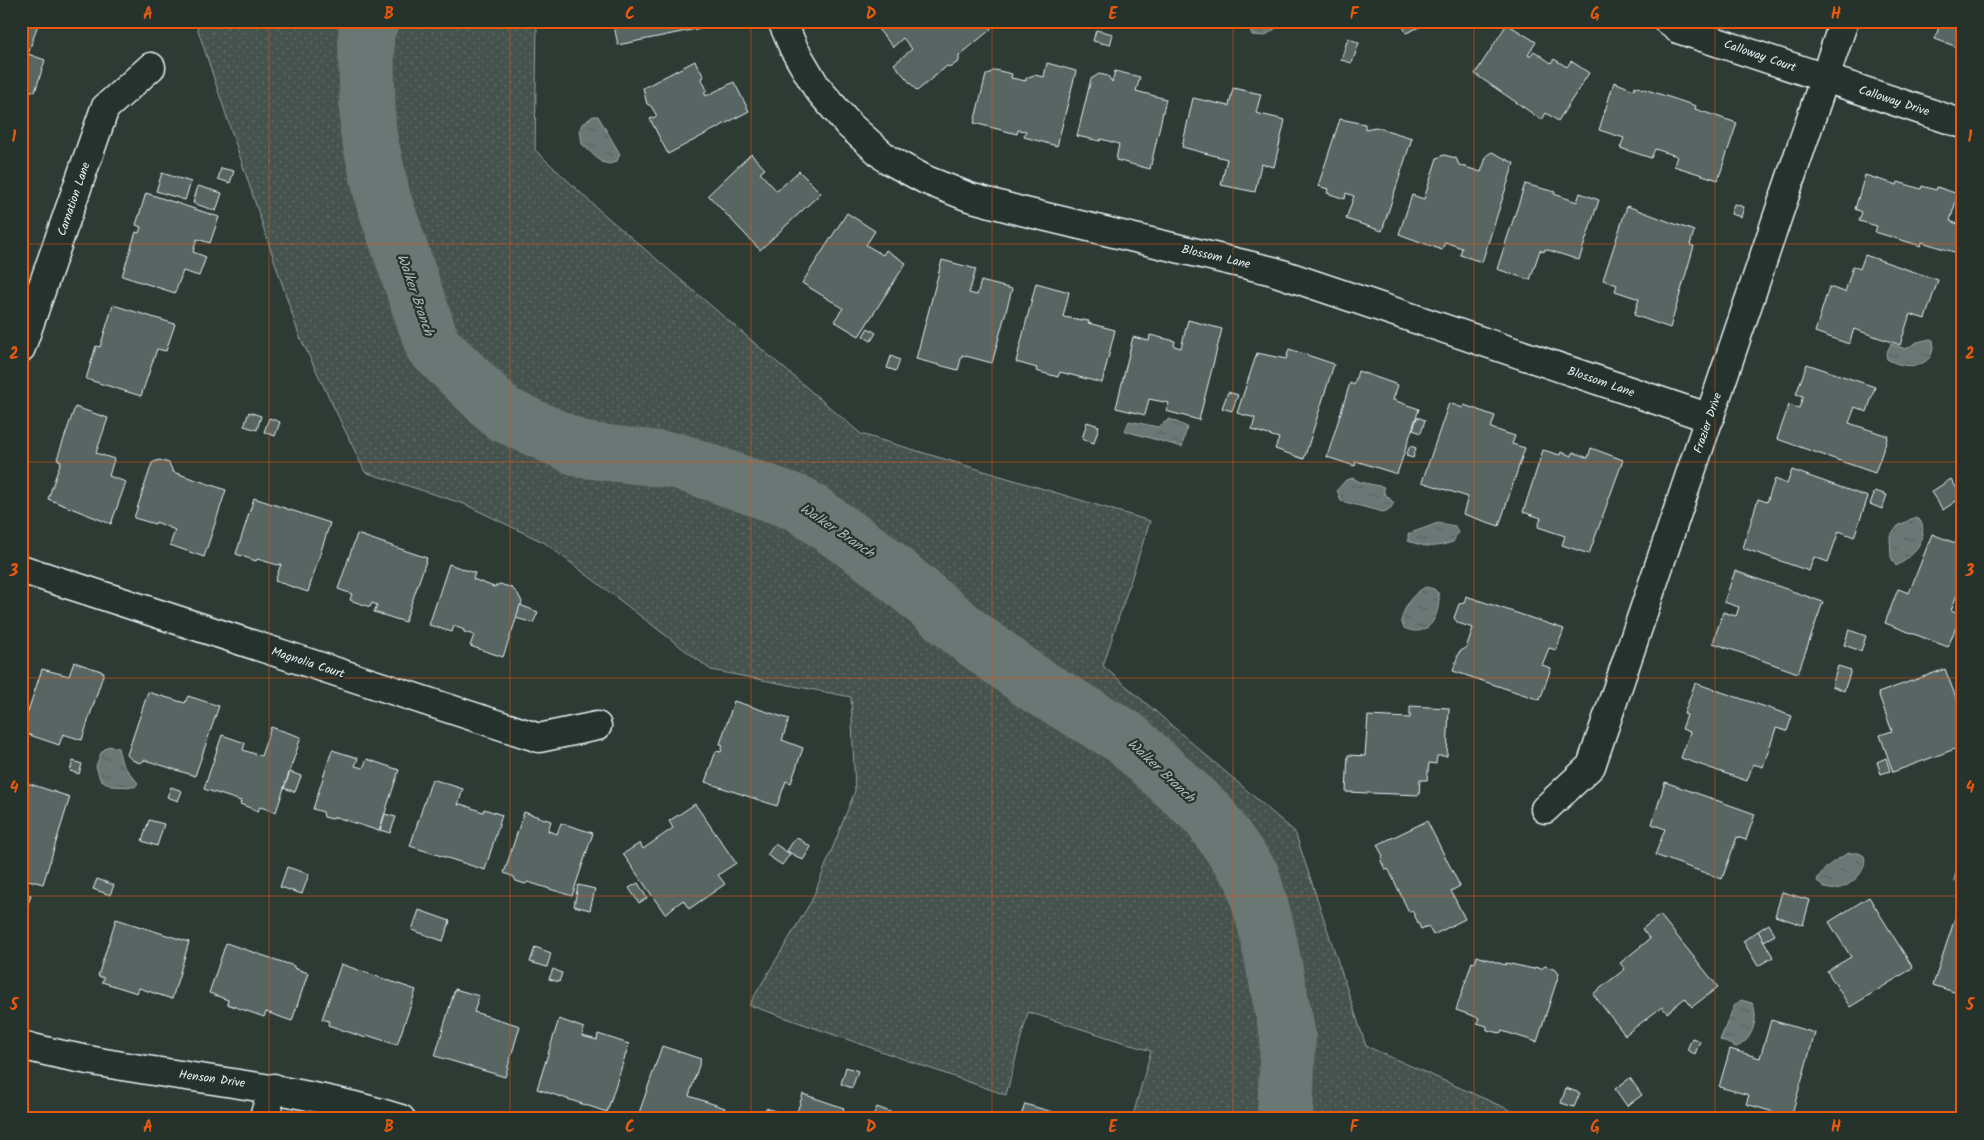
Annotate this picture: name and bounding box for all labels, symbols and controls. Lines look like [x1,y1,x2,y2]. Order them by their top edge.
text: A [143,2,153,27]
text: B [384,2,394,27]
text: C [625,2,635,27]
text: D [866,2,877,27]
text: E [1109,2,1119,27]
text: F [1350,2,1360,27]
text: G [1590,2,1600,27]
text: H [1831,2,1841,27]
street label: Calloway Court [1721,35,1799,77]
street label: Calloway Drive [1856,81,1932,122]
text: 1 [12,125,17,150]
text: 1 [1968,125,1973,150]
street label: Carnation Lane [52,159,96,238]
street label: Blossom Lane [1180,240,1253,274]
water label: Walker Branch [391,251,440,340]
text: 2 [9,342,19,367]
text: 2 [1965,342,1975,367]
street label: Blossom Lane [1565,362,1638,403]
street label: Frazier Drive [1689,389,1727,456]
water label: Walker Branch [795,498,880,565]
text: 3 [9,559,19,584]
text: 3 [1965,559,1975,584]
street label: Magnolia Court [269,642,347,684]
water label: Walker Branch [1122,734,1201,809]
text: 4 [10,776,19,801]
text: 4 [1966,776,1975,801]
text: 5 [9,993,20,1018]
text: 5 [1965,993,1976,1018]
street label: Henson Drive [178,1065,247,1093]
text: A [143,1115,153,1140]
text: B [384,1115,394,1140]
text: C [625,1115,635,1140]
text: D [866,1115,877,1140]
text: E [1109,1115,1119,1140]
text: F [1350,1115,1360,1140]
text: G [1590,1115,1600,1140]
text: H [1831,1115,1841,1140]

